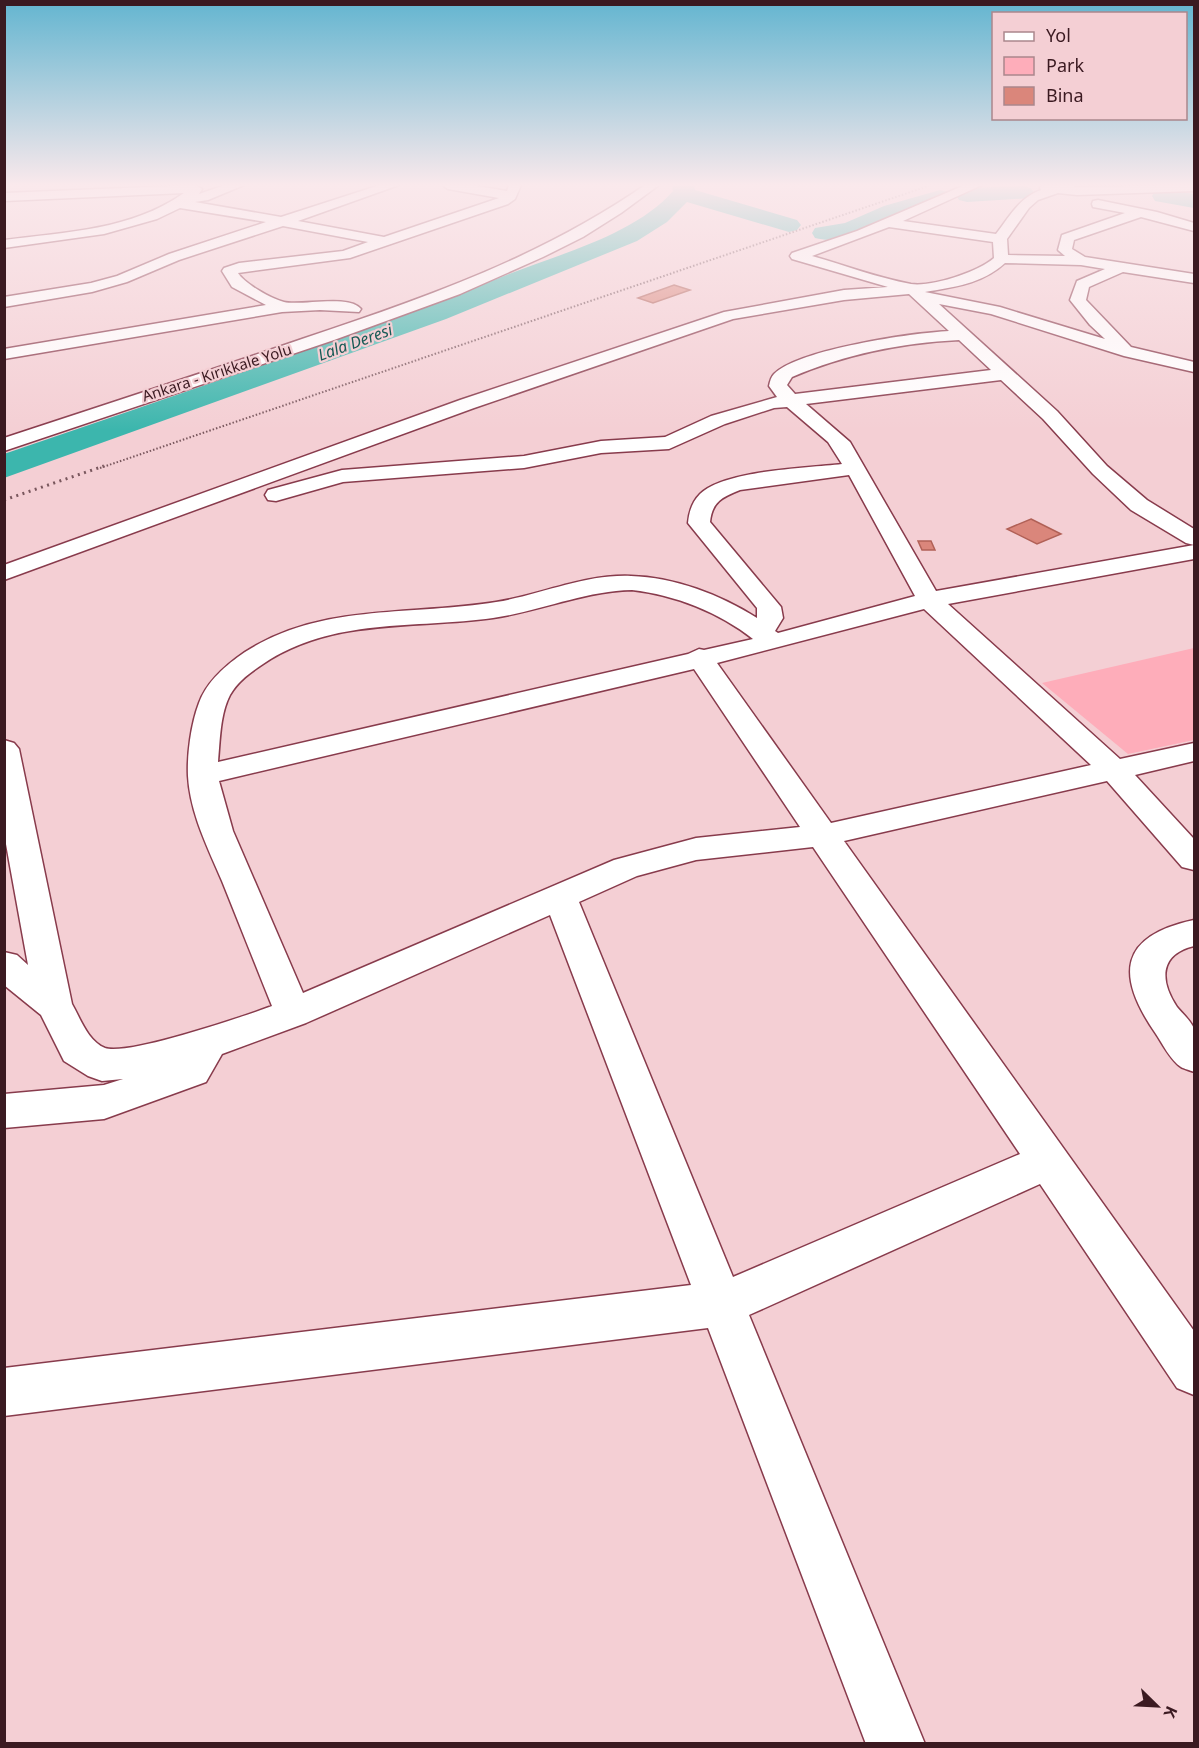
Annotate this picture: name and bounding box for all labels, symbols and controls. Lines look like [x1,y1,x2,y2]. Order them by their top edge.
legend [992,12,1187,120]
text: Yol [1046,23,1071,47]
text: Park [1046,53,1084,77]
text: Bina [1046,83,1084,107]
water label: Lala Deresi [315,318,396,366]
street label: Ankara - Kırıkkale Yolu [139,338,294,406]
north arrow [1127,1676,1187,1736]
text: K [1158,1703,1183,1722]

